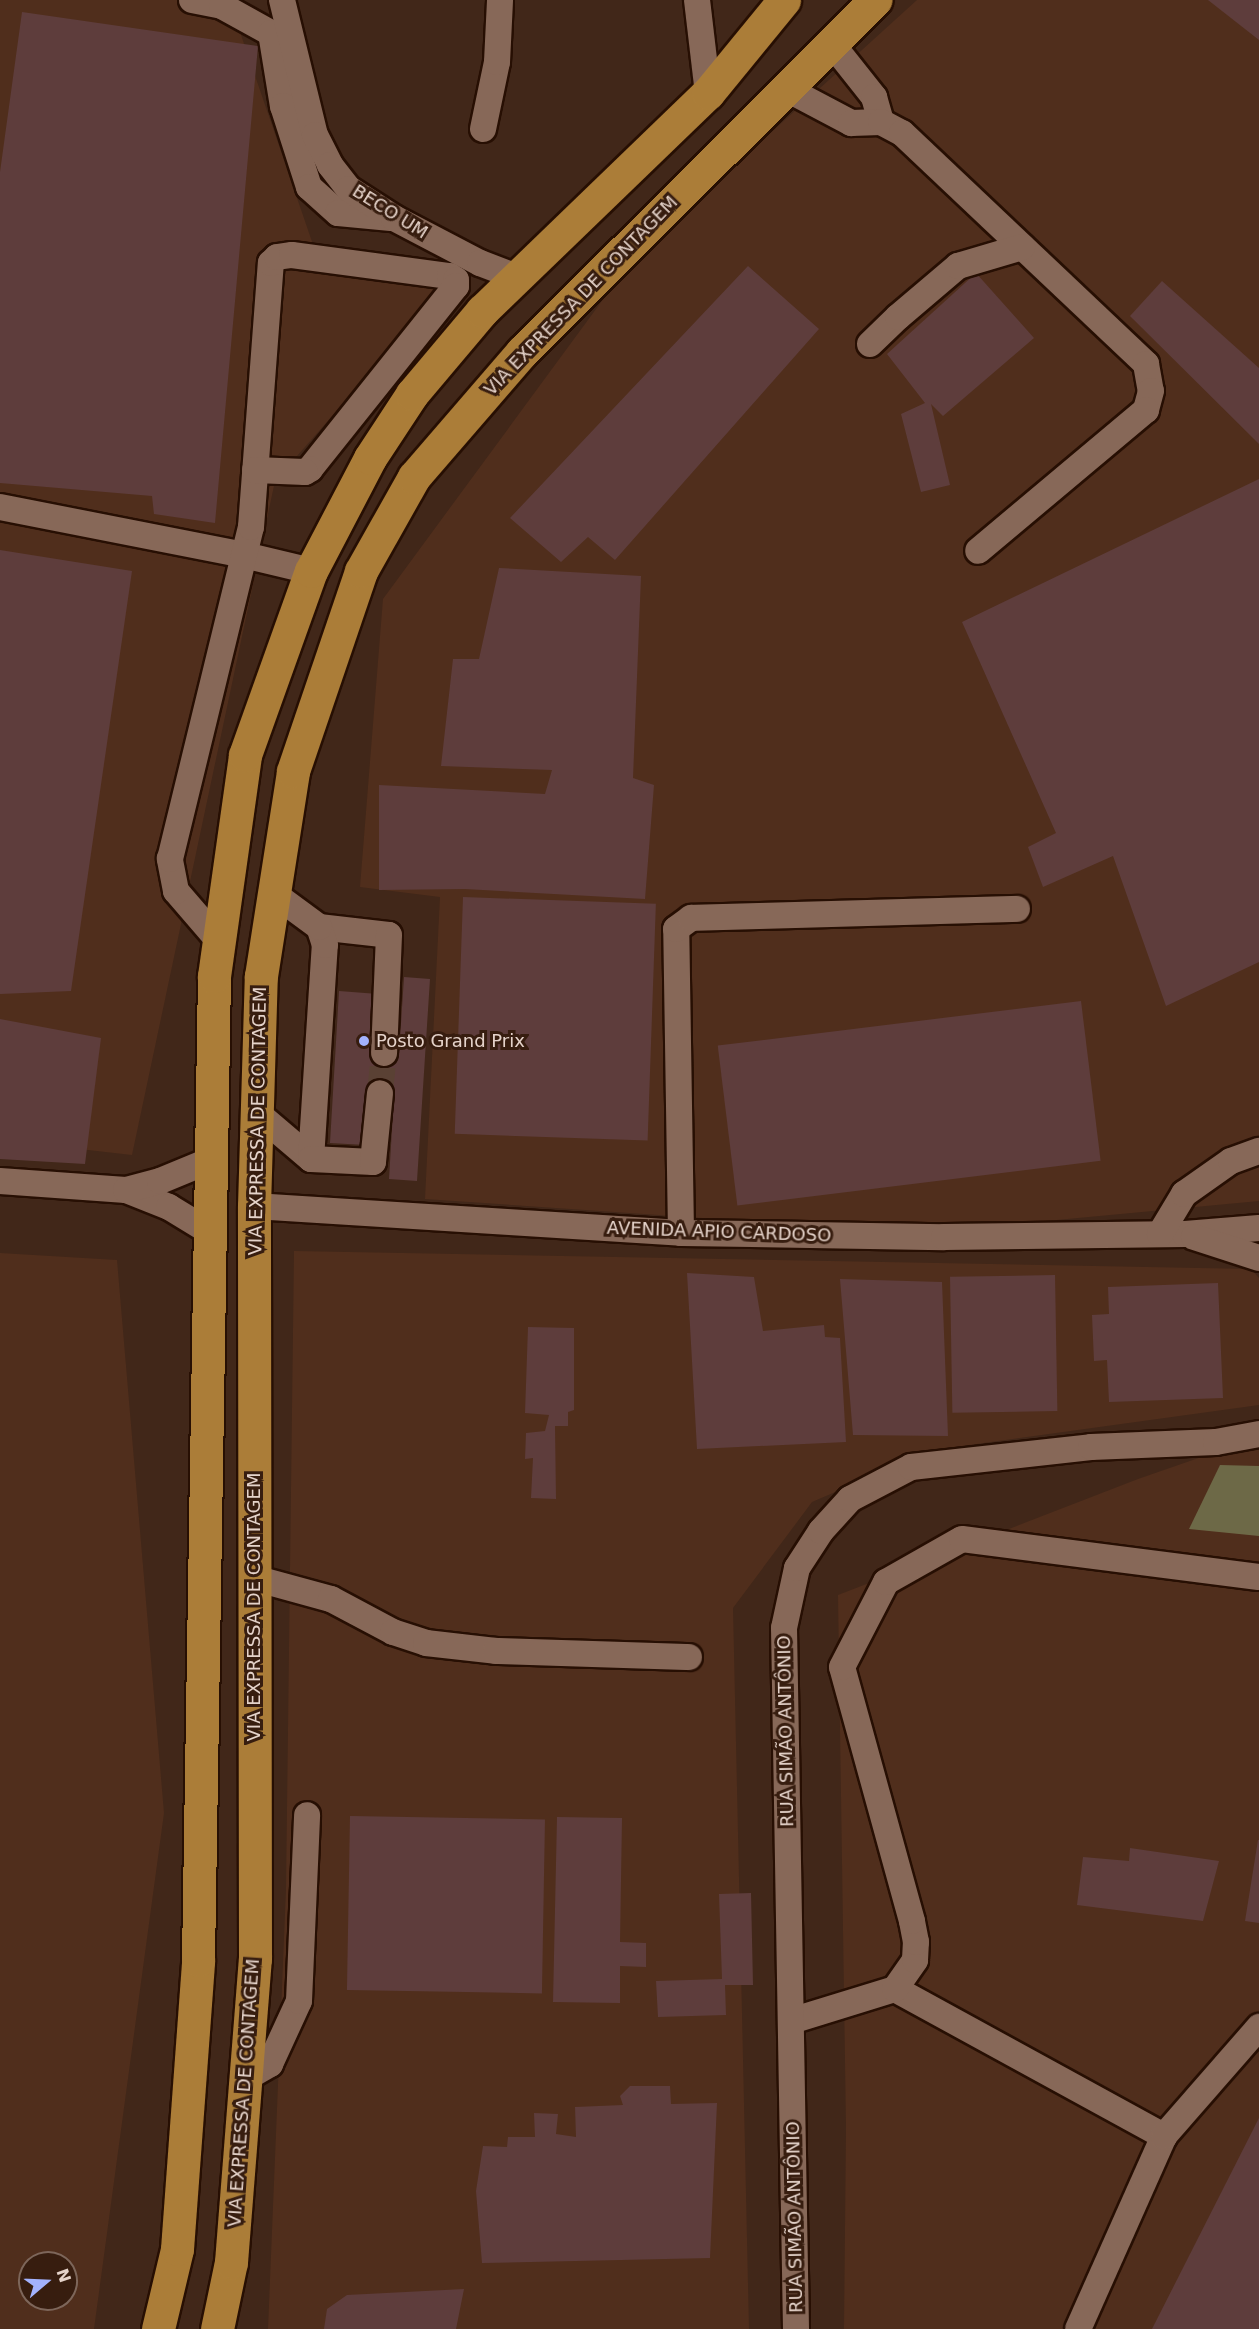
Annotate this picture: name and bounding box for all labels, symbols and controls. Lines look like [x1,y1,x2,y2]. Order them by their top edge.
street label: BECO UM [348,180,432,244]
street label: VIA EXPRESSA DE CONTAGEM [480,192,682,400]
street label: VIA EXPRESSA DE CONTAGEM [245,986,271,1256]
place label: Posto Grand Prix [376,1030,525,1052]
marker: Posto Grand Prix [357,1034,371,1048]
street label: AVENIDA APIO CARDOSO [606,1217,832,1247]
street label: VIA EXPRESSA DE CONTAGEM [243,1473,265,1741]
street label: RUA SIMÃO ANTÔNIO [774,1635,798,1827]
street label: VIA EXPRESSA DE CONTAGEM [224,1958,264,2228]
street label: RUA SIMÃO ANTÔNIO [783,2121,807,2313]
north arrow [18,2251,78,2311]
text: N [52,2266,75,2285]

